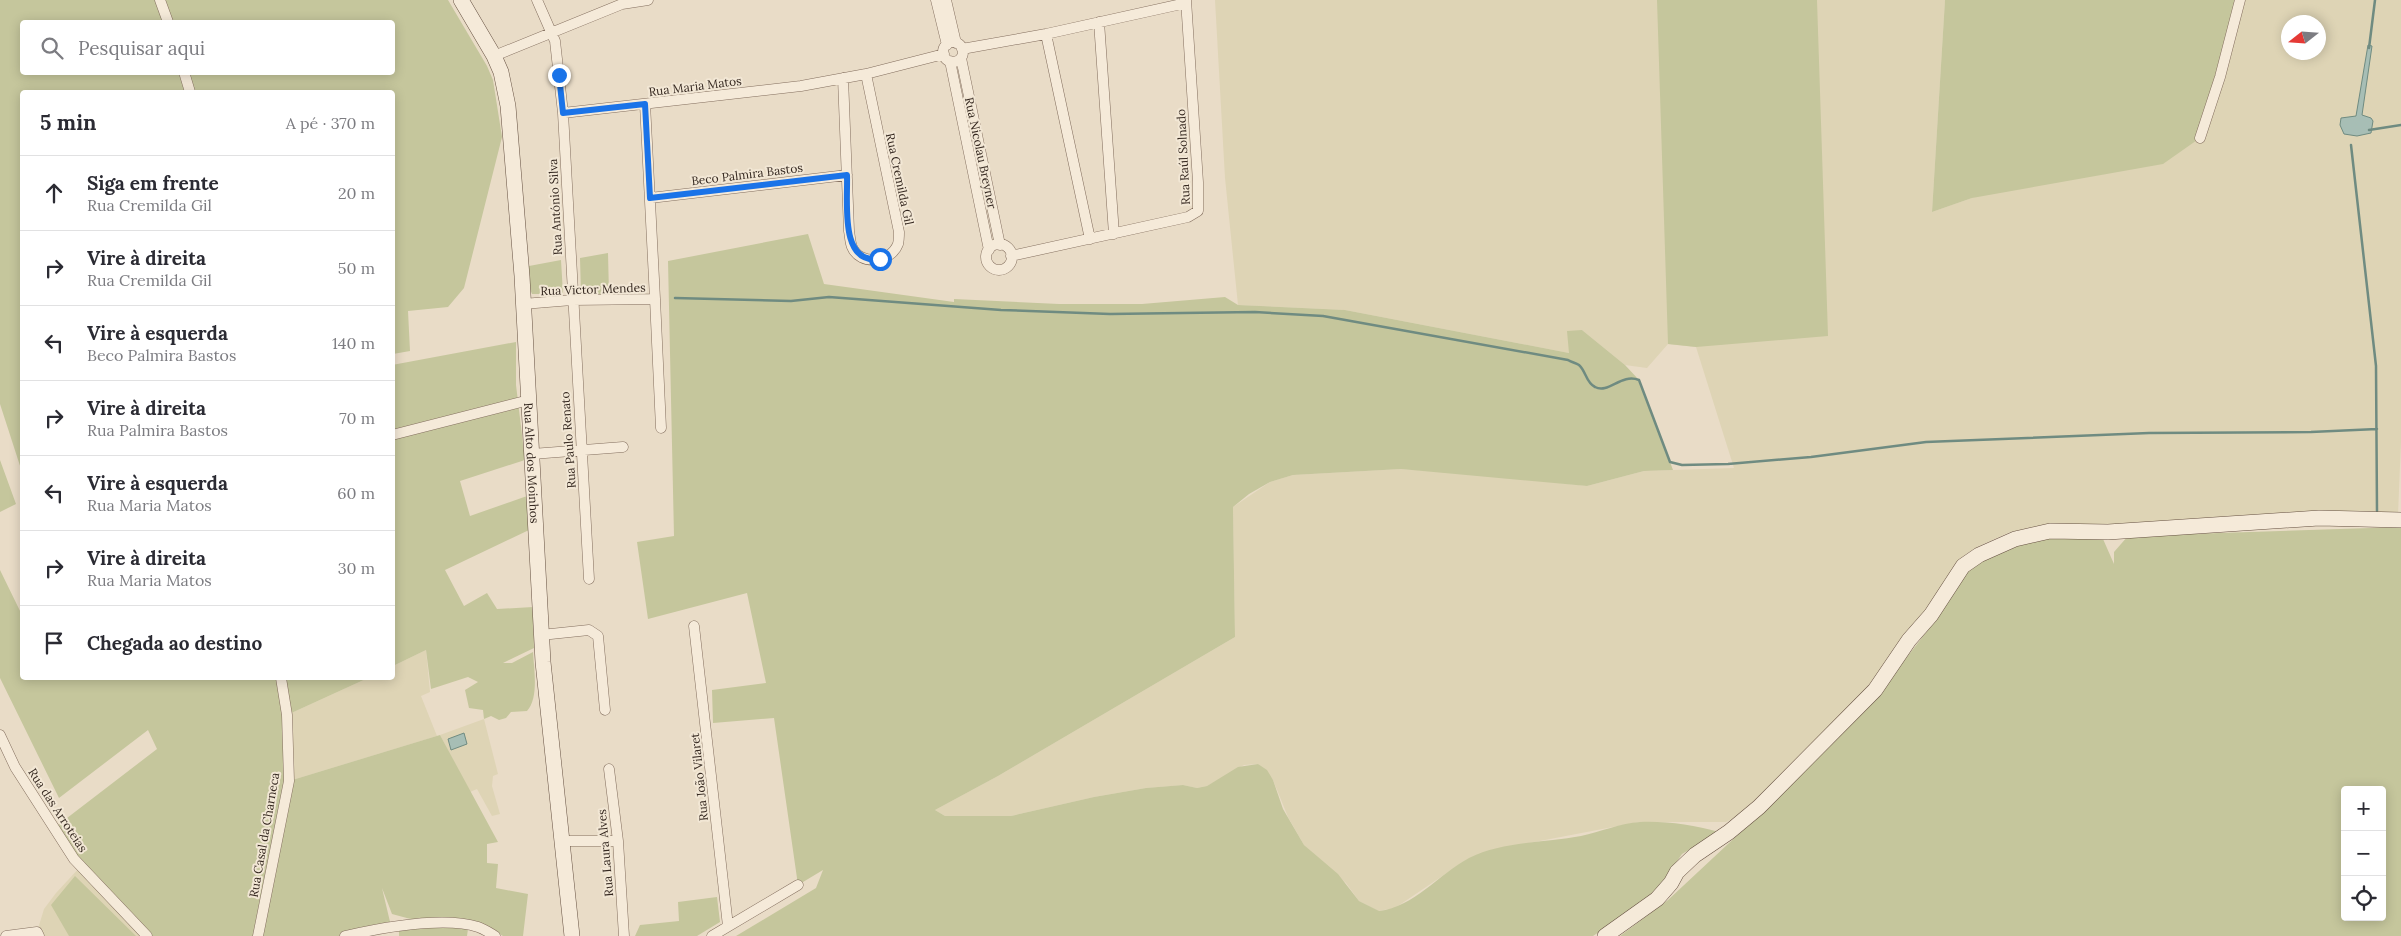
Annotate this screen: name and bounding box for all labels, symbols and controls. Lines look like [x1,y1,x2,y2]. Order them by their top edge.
north arrow [2281,15,2326,60]
search box [20,20,395,75]
icon: search [38,34,66,62]
text: Pesquisar aqui [78,36,205,60]
route end [548,64,571,87]
street label: Rua Maria Matos [648,73,743,99]
street label: Rua Nicolau Breyner [962,96,1000,211]
text: 5 min [40,109,96,136]
street label: Rua Raúl Solnado [1173,109,1193,205]
text: A pé · 370 m [286,113,375,133]
street label: Rua Cremilda Gil [883,132,917,226]
street label: Rua António Silva [545,158,565,256]
street label: Beco Palmira Bastos [690,160,804,188]
text: Siga em frente [87,171,219,195]
icon: ahead [40,179,68,207]
text: 20 m [338,183,375,203]
text: Rua Cremilda Gil [87,195,212,215]
text: Vire à direita [87,246,206,270]
route start [869,248,892,271]
icon: right [40,254,68,282]
text: 50 m [338,258,375,278]
text: Rua Cremilda Gil [87,270,212,290]
street label: Rua Victor Mendes [540,280,646,298]
text: Vire à esquerda [87,321,228,345]
icon: left [40,329,68,357]
text: 140 m [332,333,375,353]
text: Beco Palmira Bastos [87,345,236,365]
street label: Rua Paulo Renato [557,391,579,489]
text: Vire à direita [87,396,206,420]
street label: Rua Alto dos Moinhos [521,402,543,524]
icon: right [40,404,68,432]
text: 70 m [339,408,375,428]
text: Rua Palmira Bastos [87,420,228,440]
text: Vire à esquerda [87,471,228,495]
icon: left [40,479,68,507]
text: 60 m [337,483,375,503]
text: Rua Maria Matos [87,495,212,515]
text: Vire à direita [87,546,206,570]
icon: right [40,554,68,582]
text: 30 m [338,558,375,578]
text: Rua Maria Matos [87,570,212,590]
icon: arrive [40,629,68,657]
text: Chegada ao destino [87,631,262,655]
street label: Rua João Vilaret [687,732,711,822]
street label: Rua das Arroteias [25,765,91,855]
street label: Rua Casal da Charneca [246,771,282,899]
map controls [2341,786,2386,921]
button: + [2341,786,2386,831]
street label: Rua Laura Alves [594,808,616,897]
button: − [2341,831,2386,876]
button: locate [2341,876,2386,921]

